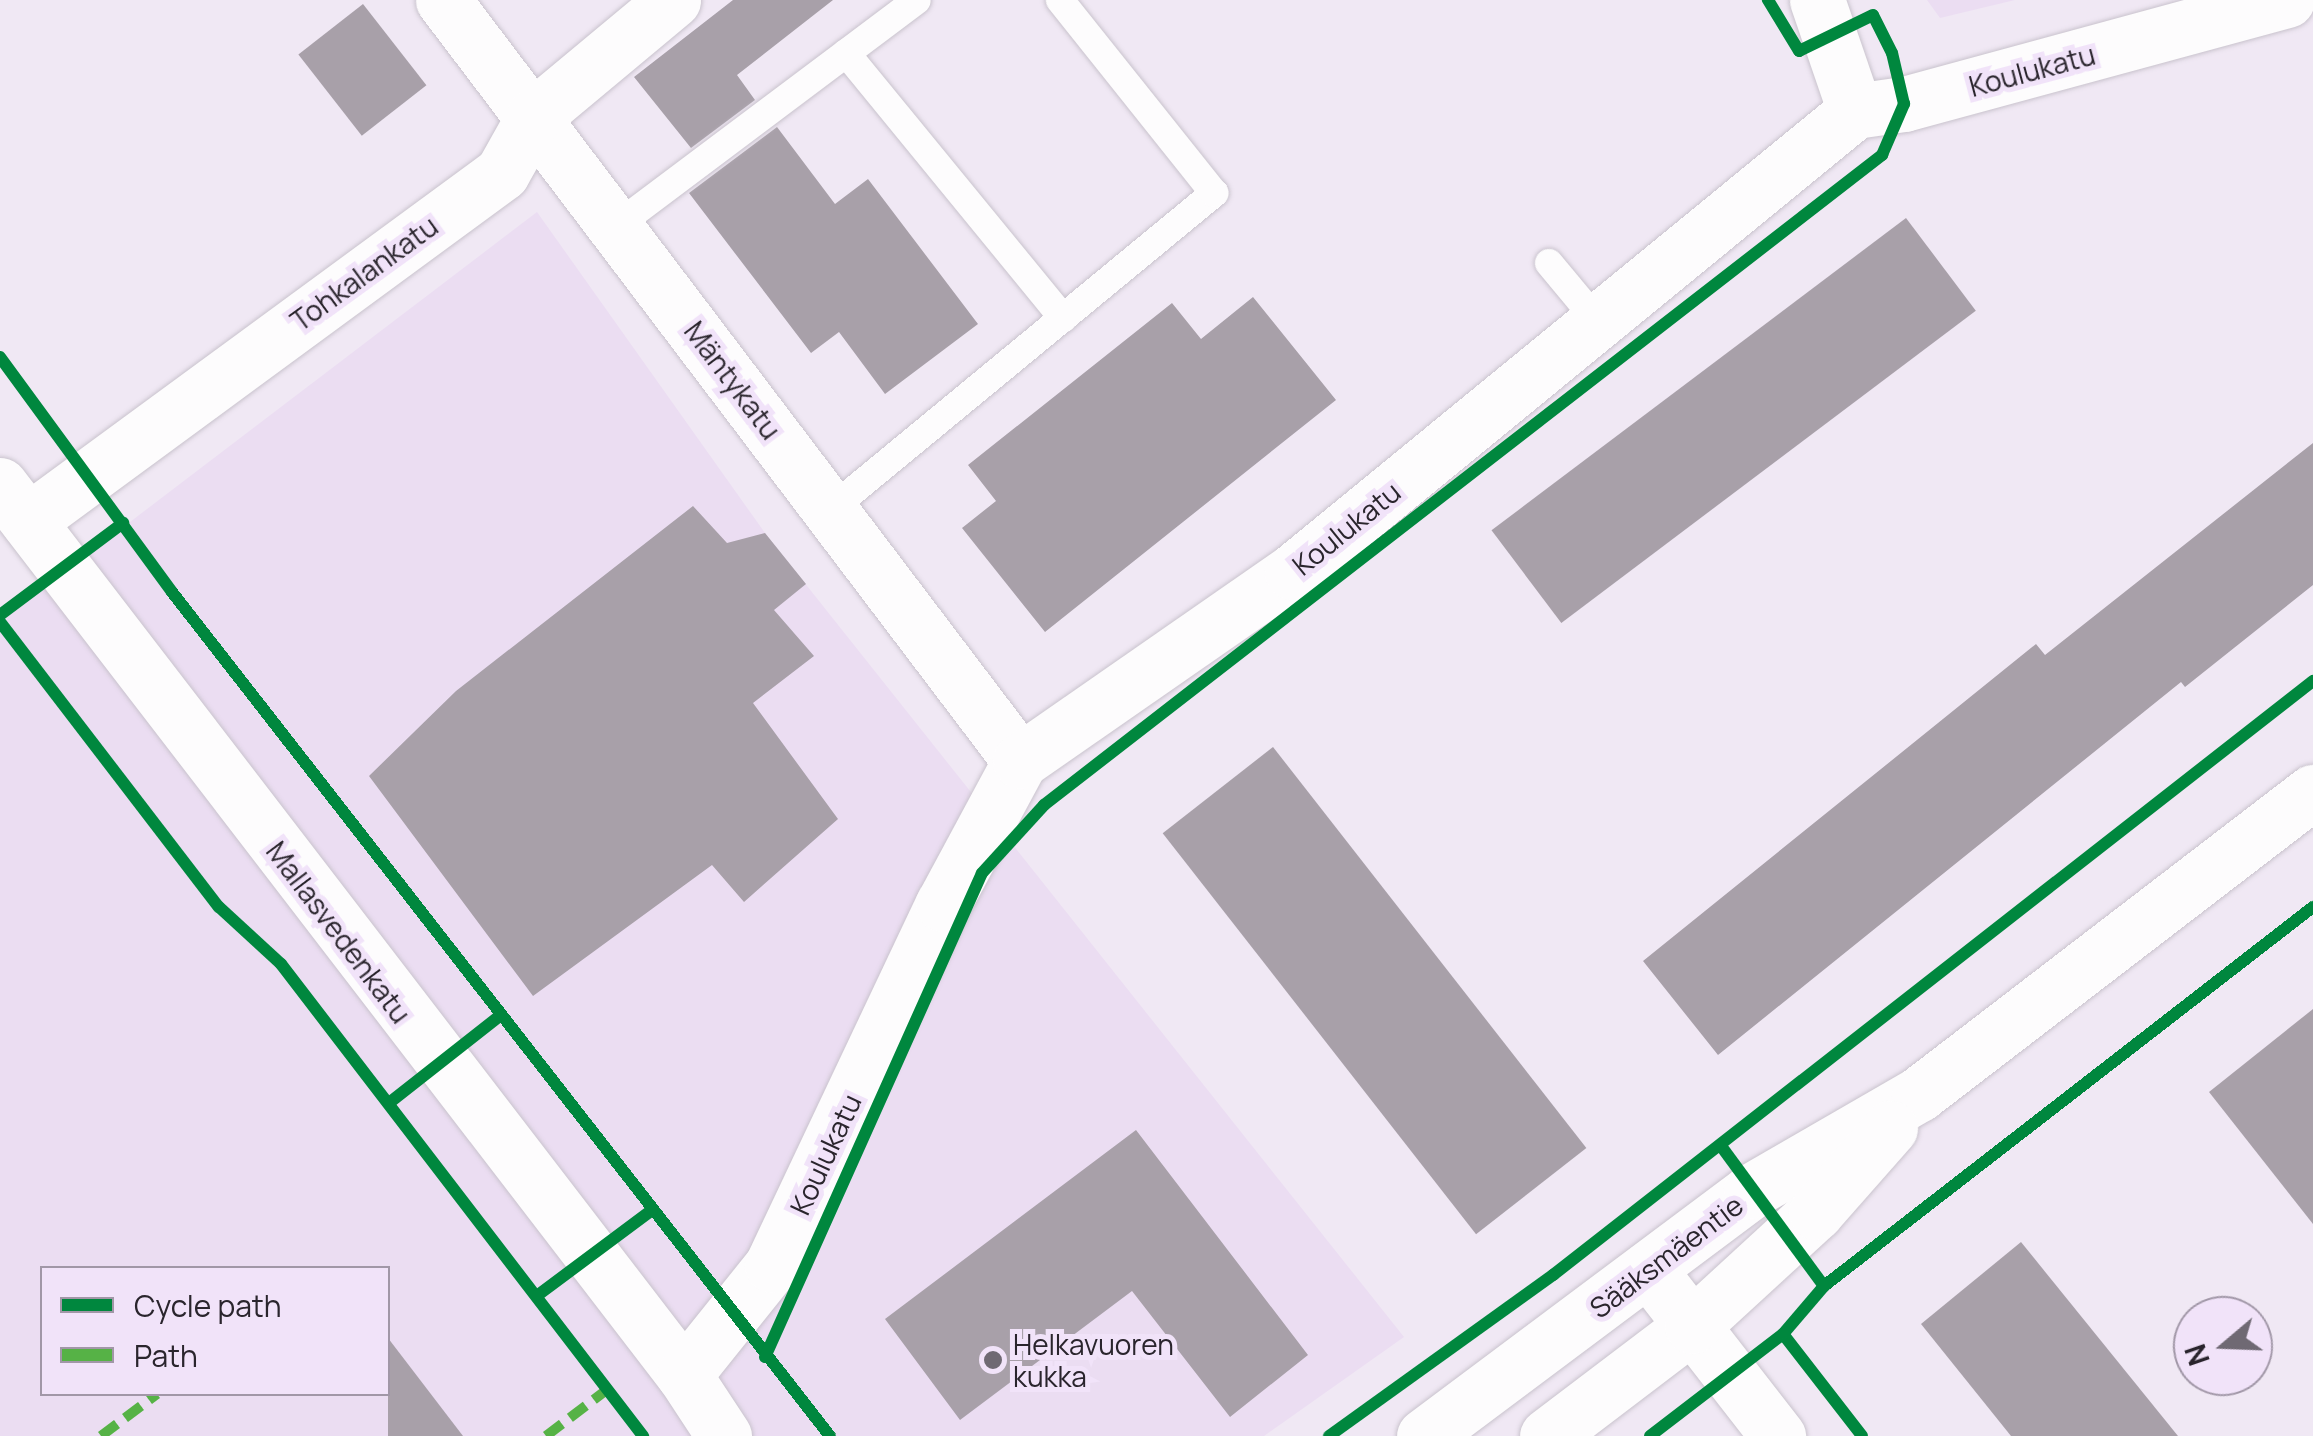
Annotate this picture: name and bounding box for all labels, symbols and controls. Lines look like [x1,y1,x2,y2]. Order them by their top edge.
street label: Koulukatu [1965,37,2099,103]
street label: Tohkalankatu [284,209,444,337]
street label: Mäntykatu [678,315,788,445]
street label: Koulukatu [1285,474,1407,582]
street label: Mallasvedenkatu [260,835,418,1029]
street label: Koulukatu [782,1088,868,1220]
street label: Sääksmäentie [1583,1188,1749,1324]
legend [40,1266,390,1396]
text: Cycle path [134,1285,282,1326]
north arrow [2173,1296,2273,1396]
place label: Helkavuoren kukka [1013,1327,1174,1393]
text: Path [134,1335,198,1376]
text: N [2175,1339,2218,1371]
marker: Helkavuoren kukka [982,1349,1004,1371]

